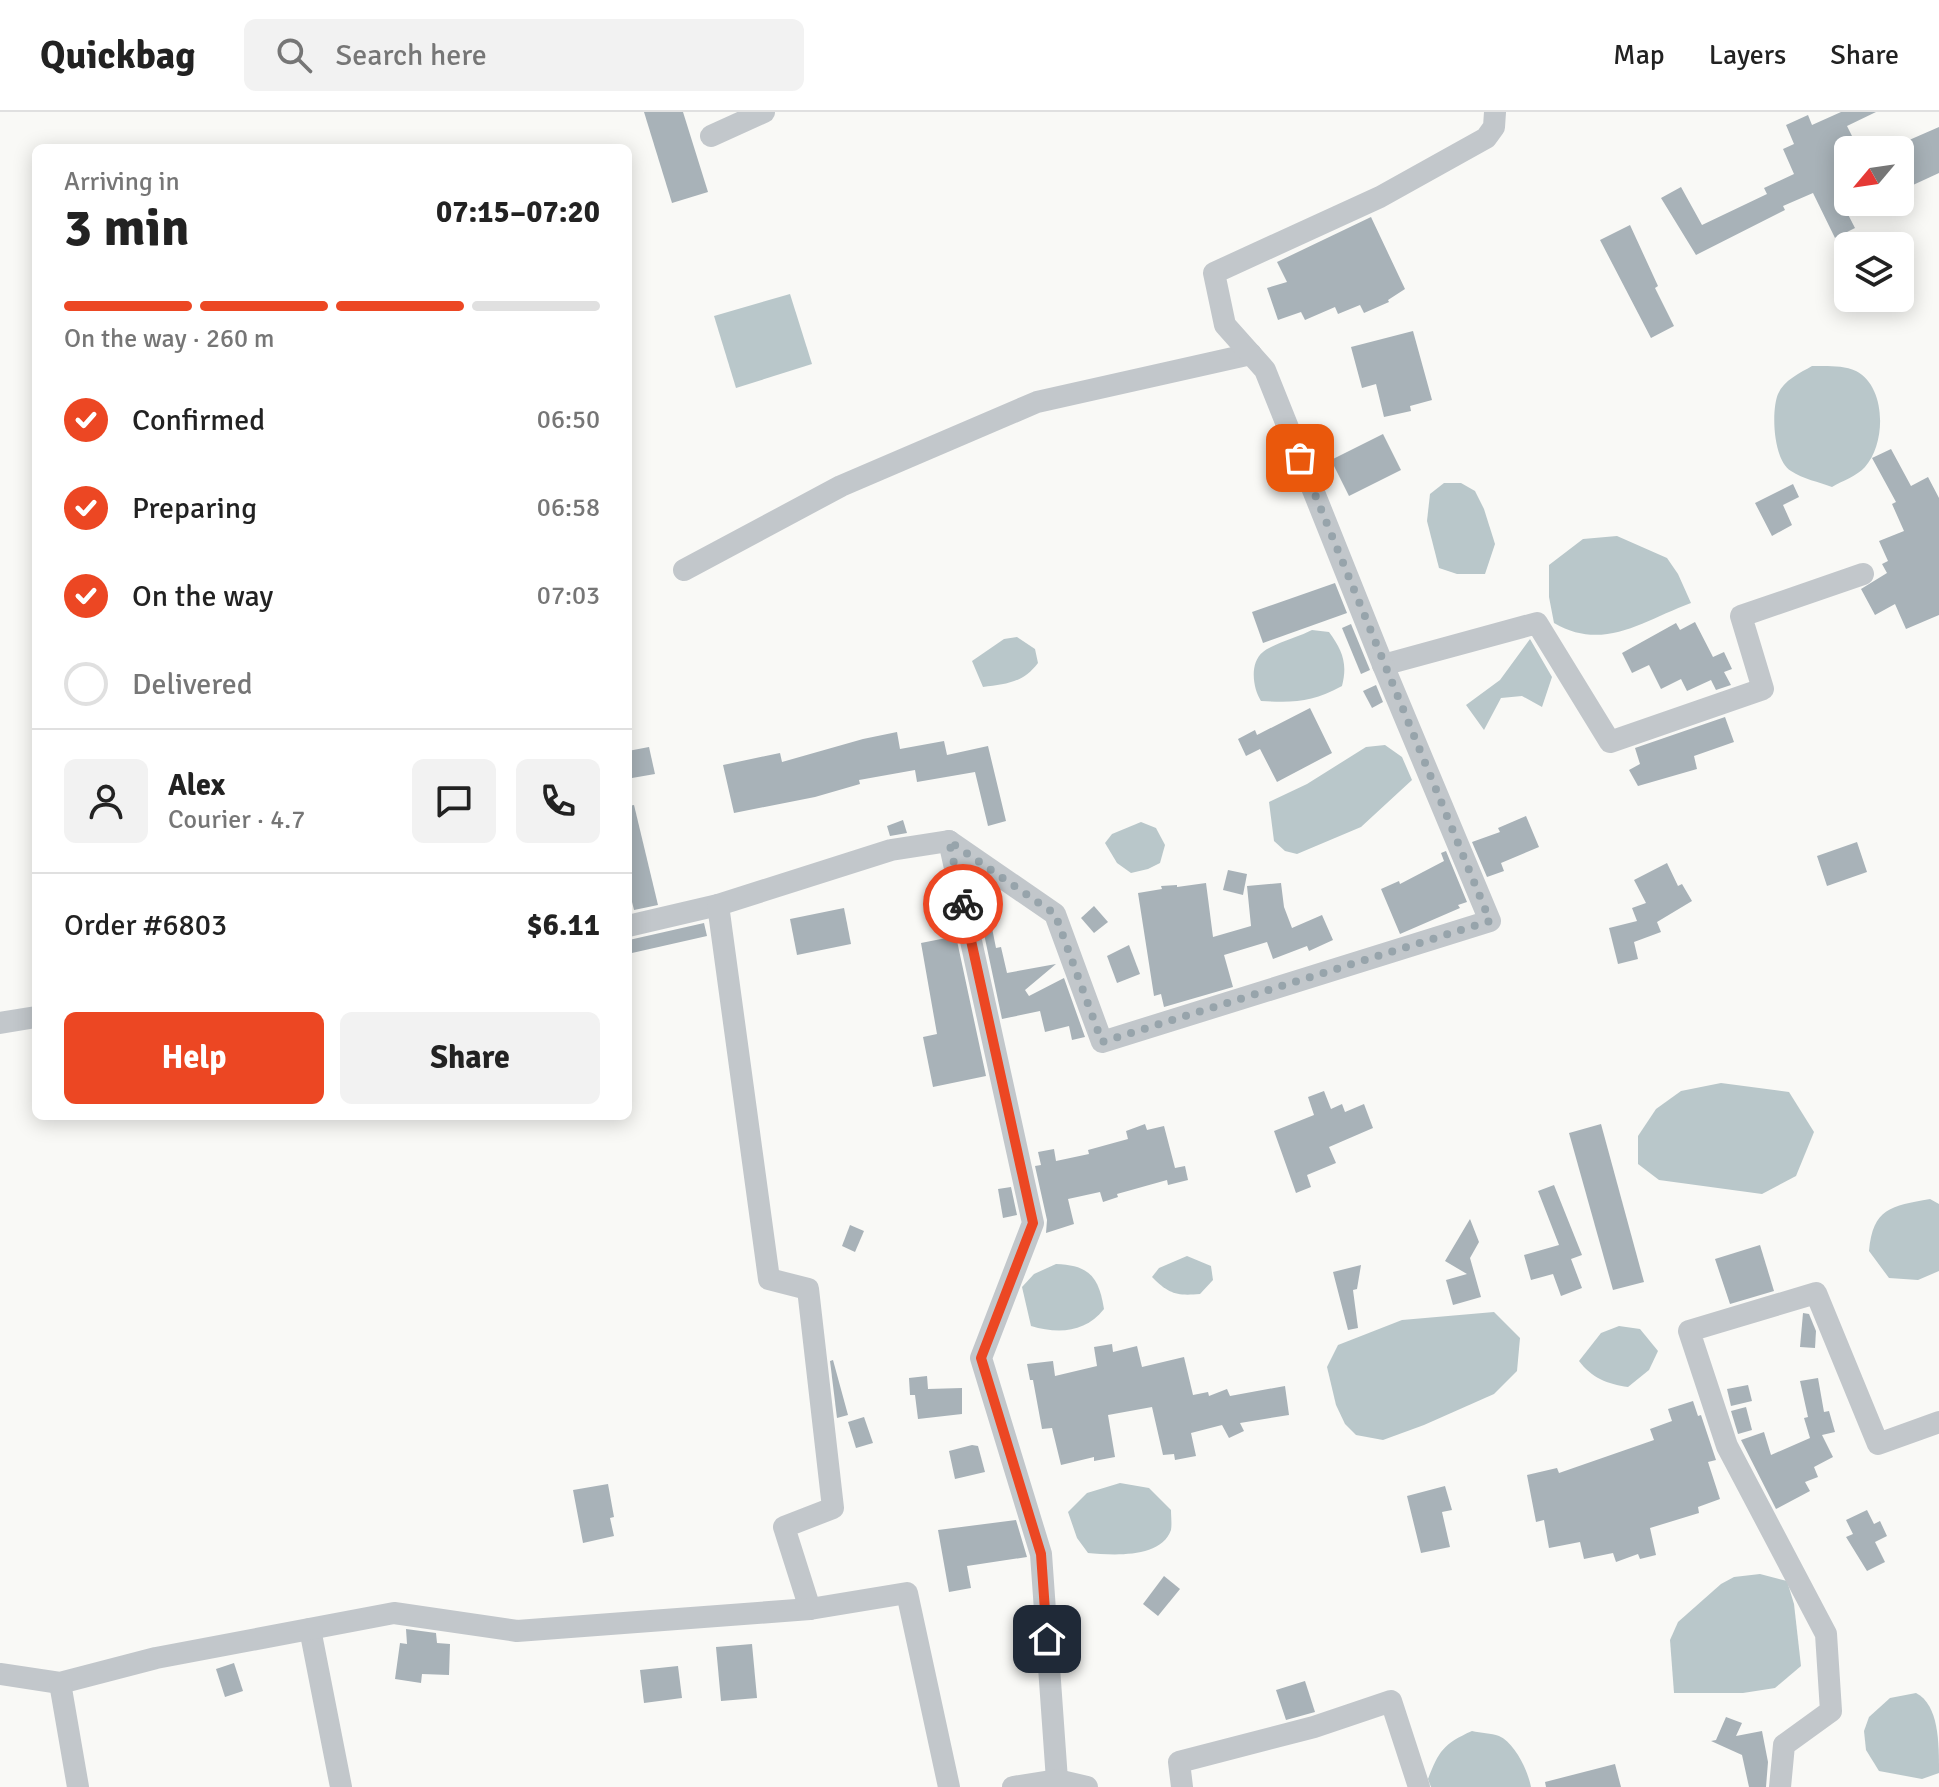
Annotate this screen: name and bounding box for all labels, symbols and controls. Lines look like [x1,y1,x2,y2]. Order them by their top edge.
search box [244,19,804,91]
text: Quickbag [40,32,196,79]
icon: search [272,33,316,77]
text: Search here [336,37,487,74]
text: Map [1613,38,1665,72]
text: Layers [1709,38,1786,72]
text: Share [1830,38,1899,72]
north arrow [1834,136,1914,216]
map controls [1834,136,1914,312]
text: Arriving in [64,166,180,198]
text: 07:15–07:20 [436,194,600,231]
text: 3 min [64,196,190,260]
button: layers [1834,232,1914,312]
text: On the way · 260 m [64,323,274,355]
icon: check [64,398,108,442]
text: Confirmed [132,402,265,439]
text: 06:50 [537,404,600,436]
pin [1266,424,1334,492]
icon: bag [1278,436,1322,480]
icon: check [64,486,108,530]
text: Preparing [132,490,257,527]
text: 06:58 [537,492,600,524]
icon: check [64,574,108,618]
text: On the way [132,578,273,615]
text: 07:03 [537,580,600,612]
text: Delivered [132,666,253,703]
button: person [64,759,148,843]
button: chat [412,759,496,843]
button: phone [516,759,600,843]
text: Alex [168,767,225,804]
text: Courier · 4.7 [168,804,305,836]
courier [923,864,1003,944]
icon: bike [941,882,985,926]
text: Order #6803 [64,907,227,944]
text: $6.11 [527,907,600,944]
button: Help [64,1012,324,1104]
button: Share [340,1012,600,1104]
pin [1013,1605,1081,1673]
icon: home [1025,1617,1069,1661]

